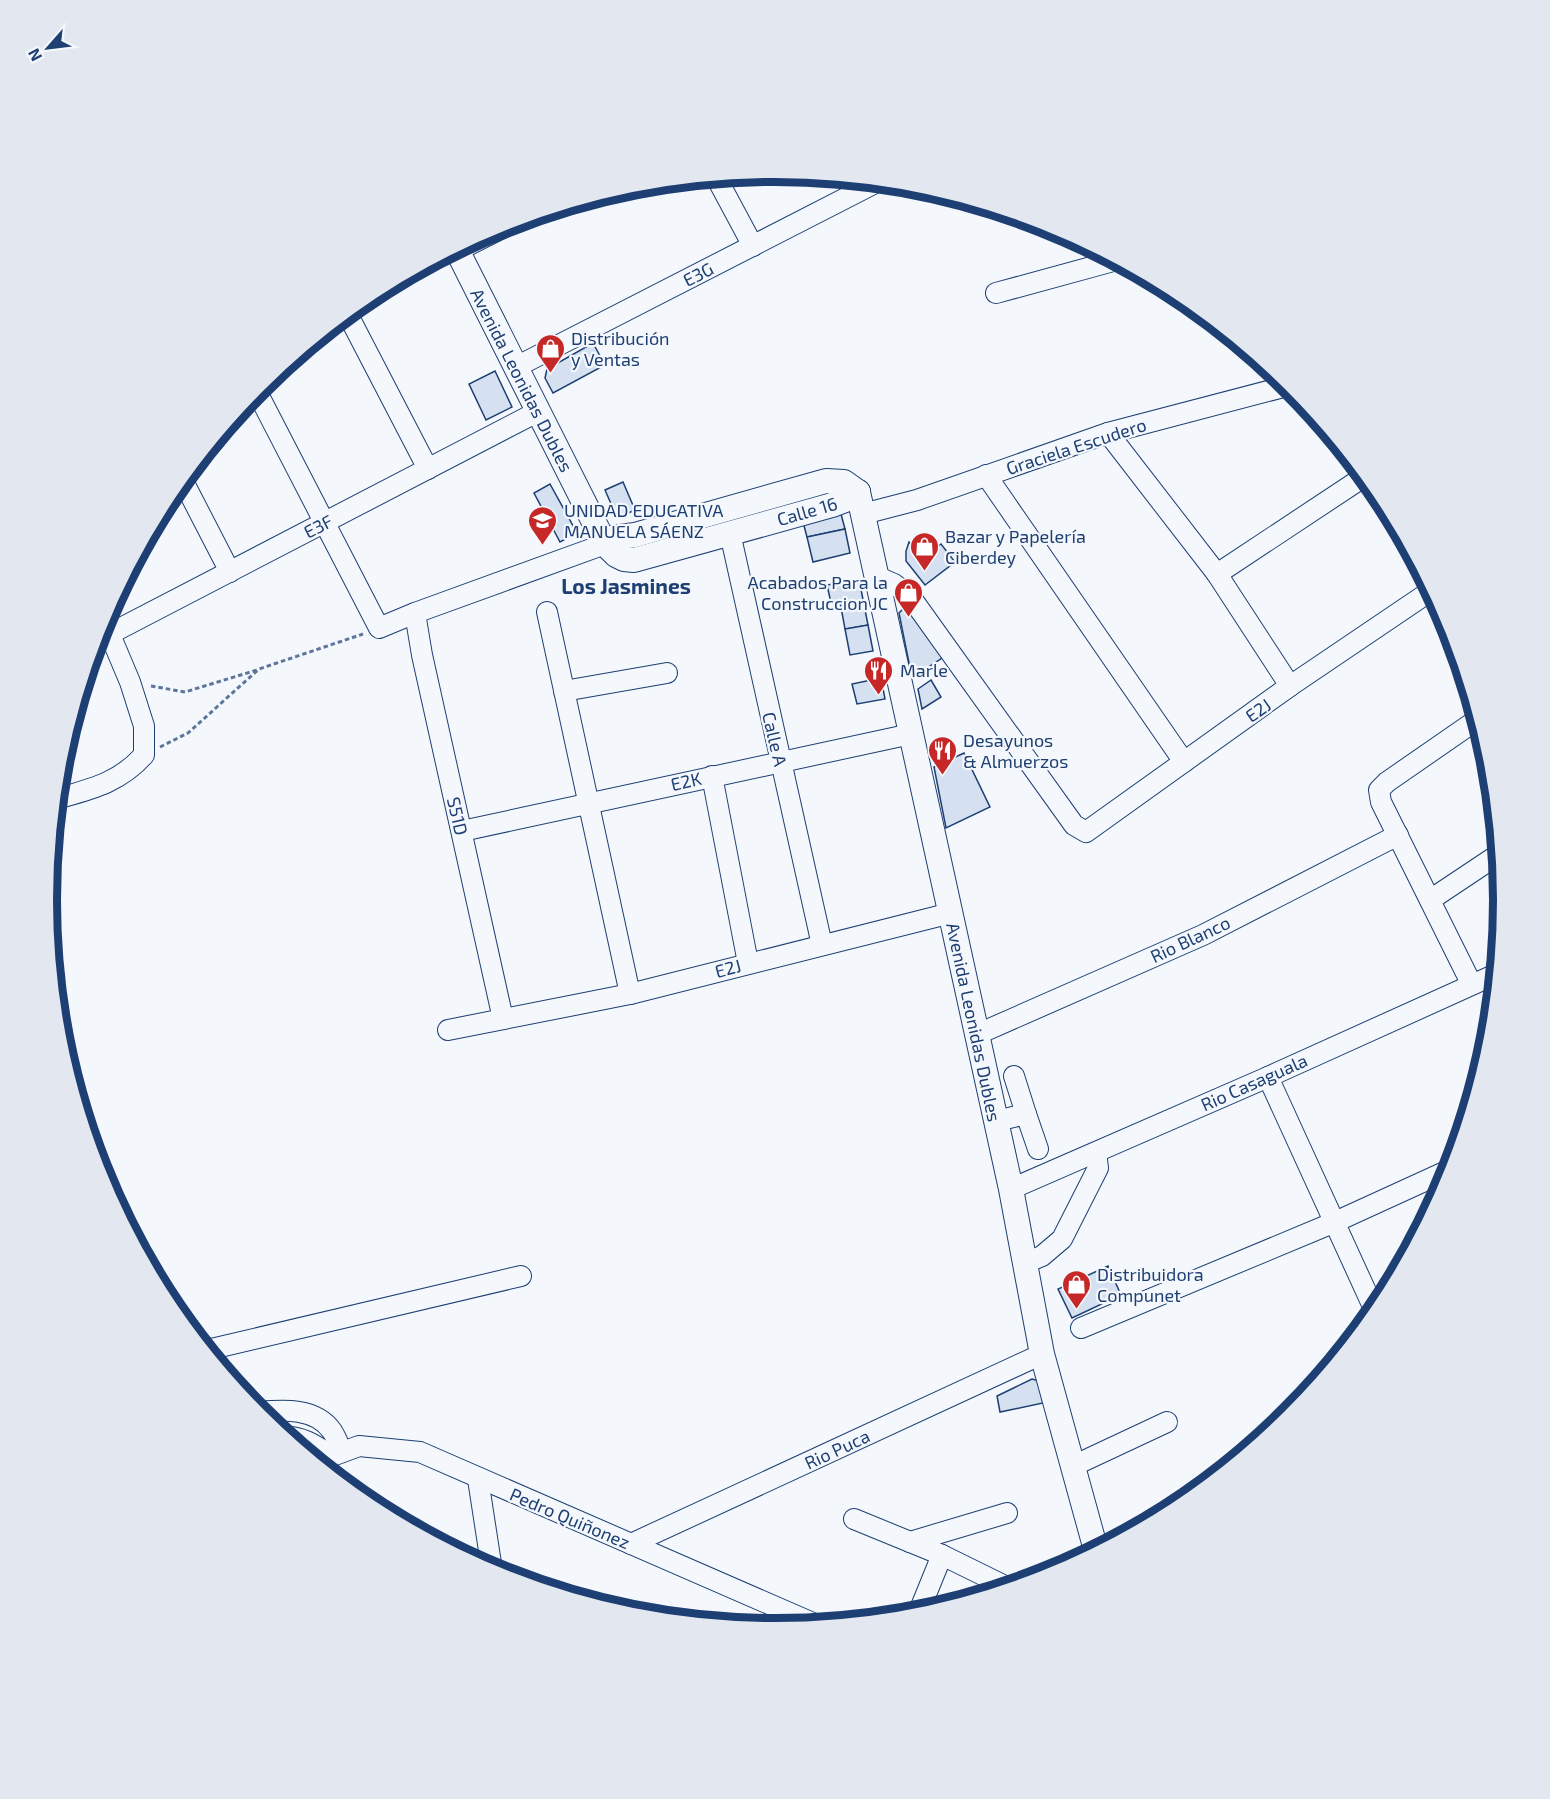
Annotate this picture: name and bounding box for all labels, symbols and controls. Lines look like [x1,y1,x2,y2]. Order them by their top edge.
north arrow [18,18,78,78]
text: N [23,46,45,65]
street label: E3G [679,257,717,291]
street label: Avenida Leonidas Dubles [466,285,578,475]
place label: Distribución y Ventas [571,327,670,370]
shop icon: Distribución y Ventas [534,332,566,374]
street label: Graciela Escudero [1003,413,1149,479]
street label: Calle 16 [774,492,840,530]
place label: UNIDAD EDUCATIVA MANUELA SÁENZ [564,499,724,542]
school or university icon: UNIDAD EDUCATIVA MANUELA SÁENZ [527,504,559,546]
street label: E3F [300,509,337,543]
place label: Bazar y Papelería Ciberdey [945,525,1086,568]
shop icon: Bazar y Papelería Ciberdey [908,530,940,572]
place label: Acabados Para la Construccion JC [748,571,888,614]
district label: Los Jasmines [561,573,691,598]
shop icon: Acabados Para la Construccion JC [893,576,925,618]
restaurant icon: Marle [863,654,895,696]
place label: Marle [900,659,948,681]
street label: E2J [1241,693,1275,727]
street label: Calle A [758,710,792,769]
place label: Desayunos & Almuerzos [963,729,1068,772]
restaurant icon: Desayunos & Almuerzos [926,734,958,776]
street label: E2K [668,767,704,795]
street label: S51D [443,795,473,837]
street label: Rio Blanco [1147,911,1233,967]
street label: Avenida Leonidas Dubles [942,920,1006,1124]
street label: E2J [712,954,744,982]
street label: Rio Casaguala [1197,1049,1311,1115]
place label: Distribuidora Compunet [1097,1263,1204,1306]
shop icon: Distribuidora Compunet [1060,1268,1092,1310]
street label: Rio Puca [801,1424,873,1474]
street label: Pedro Quiñonez [507,1483,633,1553]

